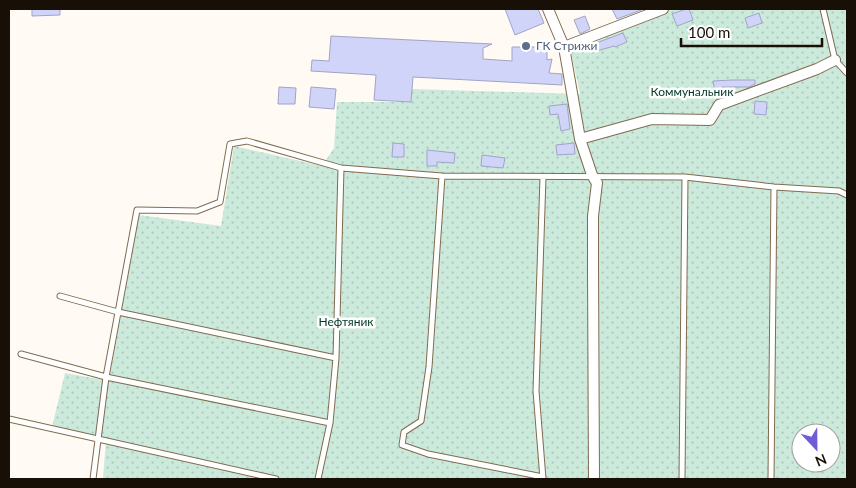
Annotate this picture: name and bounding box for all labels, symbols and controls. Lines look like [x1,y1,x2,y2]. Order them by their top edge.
scale bar [681,15,822,47]
text: 100 m [688,23,730,41]
place label: ГК Стрижи [536,38,597,53]
marker: ГК Стрижи [520,40,532,52]
park label: Коммунальник [651,84,734,99]
park label: Нефтяник [318,314,374,329]
north arrow [791,423,841,473]
text: N [813,451,829,470]

